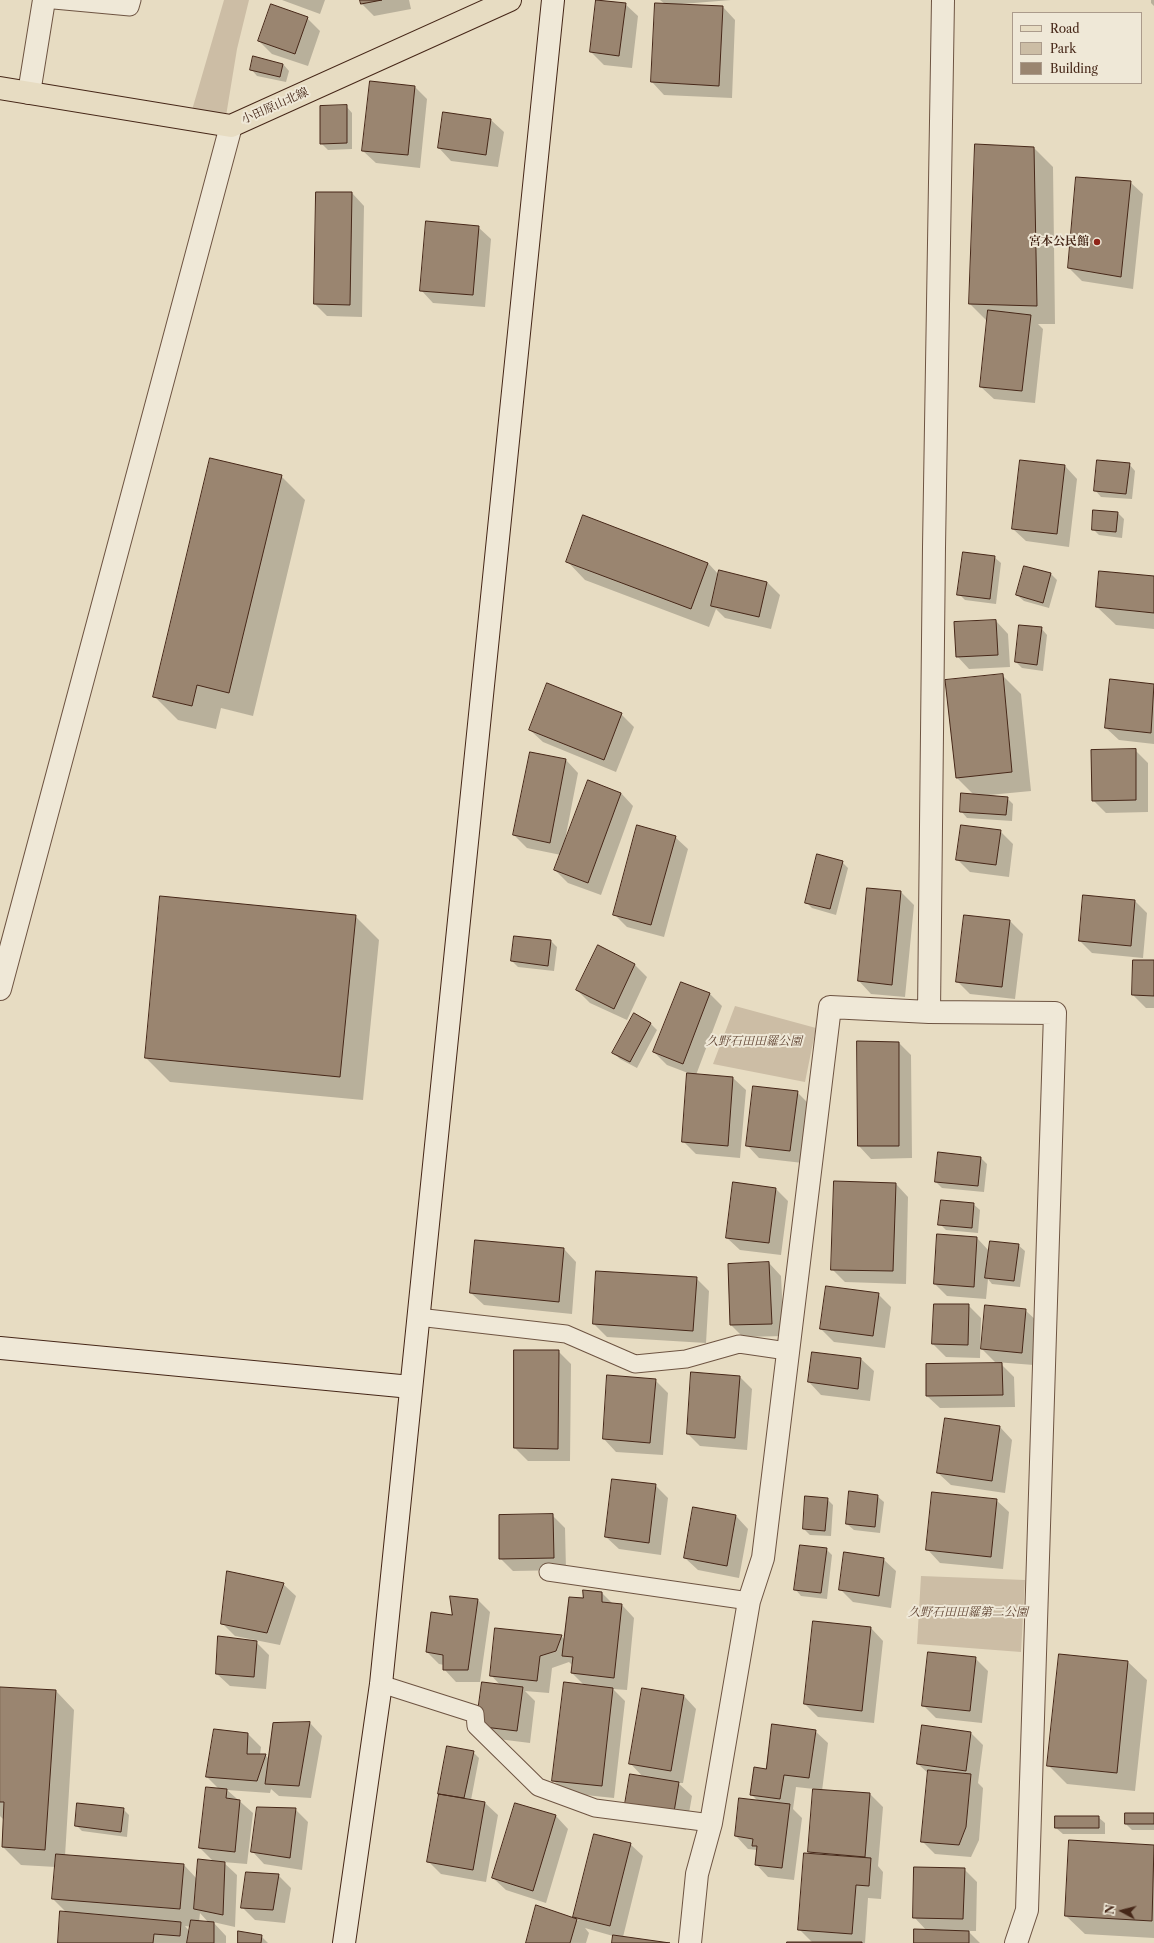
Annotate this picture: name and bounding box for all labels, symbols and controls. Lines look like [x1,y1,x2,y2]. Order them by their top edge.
legend [1012,12,1142,84]
text: Road [1050,21,1080,36]
text: Park [1050,41,1076,56]
text: Building [1050,61,1098,76]
street label: 小田原山北線 [239,85,311,127]
place label: 宮本公民館 [1029,235,1089,249]
marker: 宮本公民館 [1092,237,1102,247]
park label: 久野石田田羅公園 [706,1035,802,1049]
park label: 久野石田田羅第二公園 [908,1606,1028,1620]
north arrow [1102,1891,1142,1931]
text: N [1103,1904,1118,1915]

